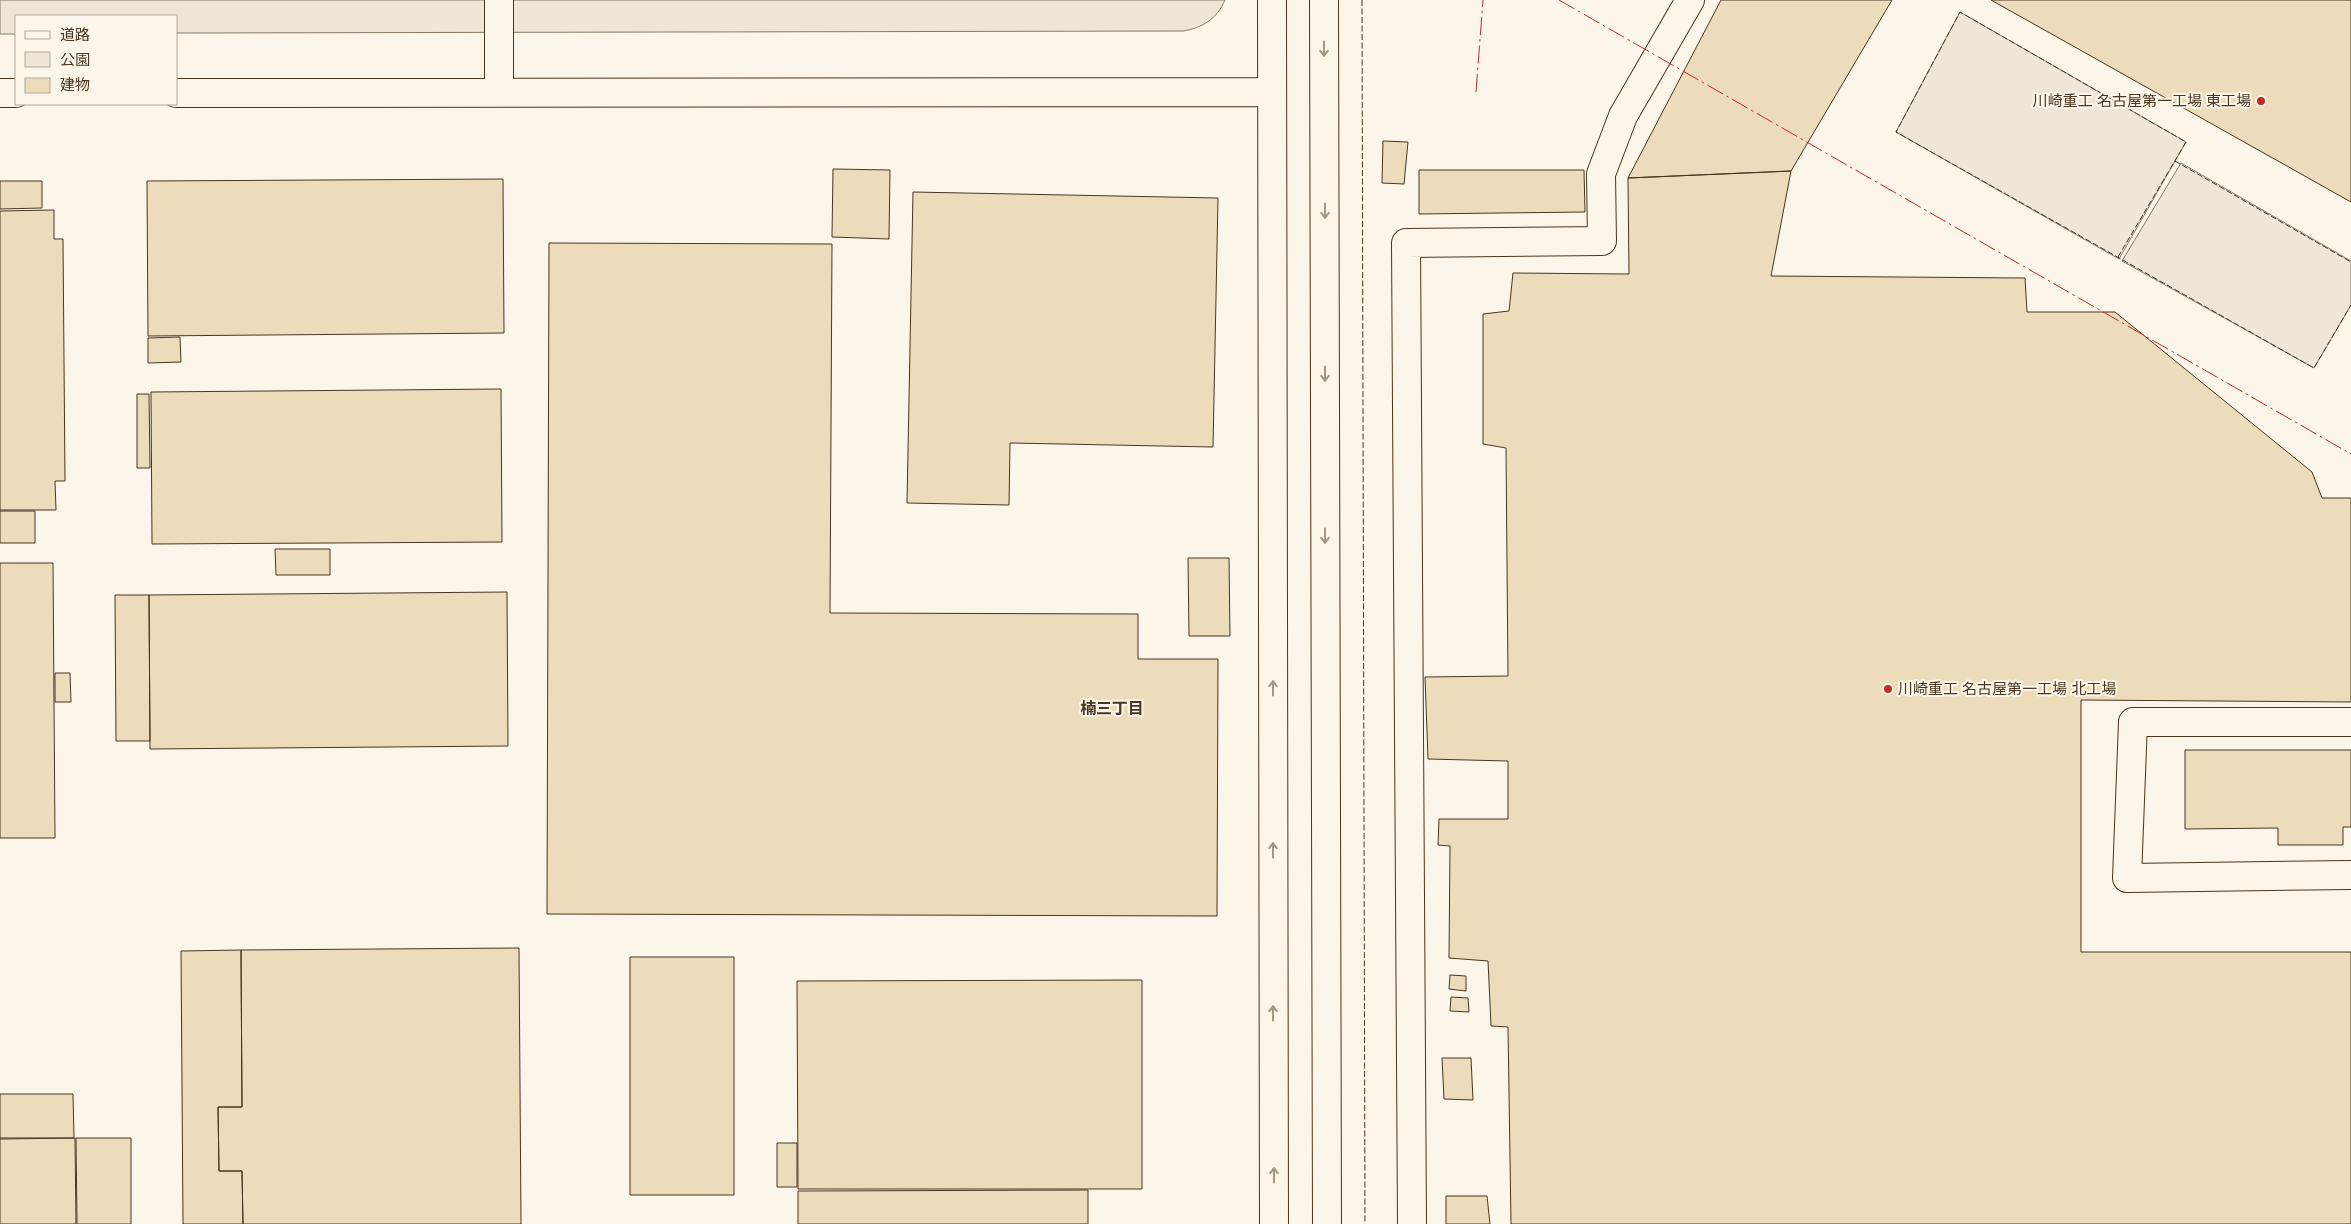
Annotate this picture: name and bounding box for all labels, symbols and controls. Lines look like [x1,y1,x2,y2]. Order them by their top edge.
legend [15,15,178,105]
text: 道路 [60,25,90,44]
one-way arrow [1319,40,1329,56]
text: 公園 [60,50,90,69]
text: 建物 [60,75,90,94]
place label: 川崎重工 名古屋第一工場 東工場 [2033,91,2251,110]
marker: 川崎重工 名古屋第一工場 東工場 [2255,95,2267,107]
one-way arrow [1320,202,1330,219]
one-way arrow [1320,365,1330,381]
one-way arrow [1320,528,1330,544]
place label: 川崎重工 名古屋第一工場 北工場 [1898,679,2116,698]
one-way arrow [1268,680,1278,696]
marker: 川崎重工 名古屋第一工場 北工場 [1882,683,1894,695]
district label: 楠三丁目 [1080,698,1144,718]
one-way arrow [1268,843,1278,859]
one-way arrow [1268,1005,1278,1022]
one-way arrow [1269,1168,1279,1184]

